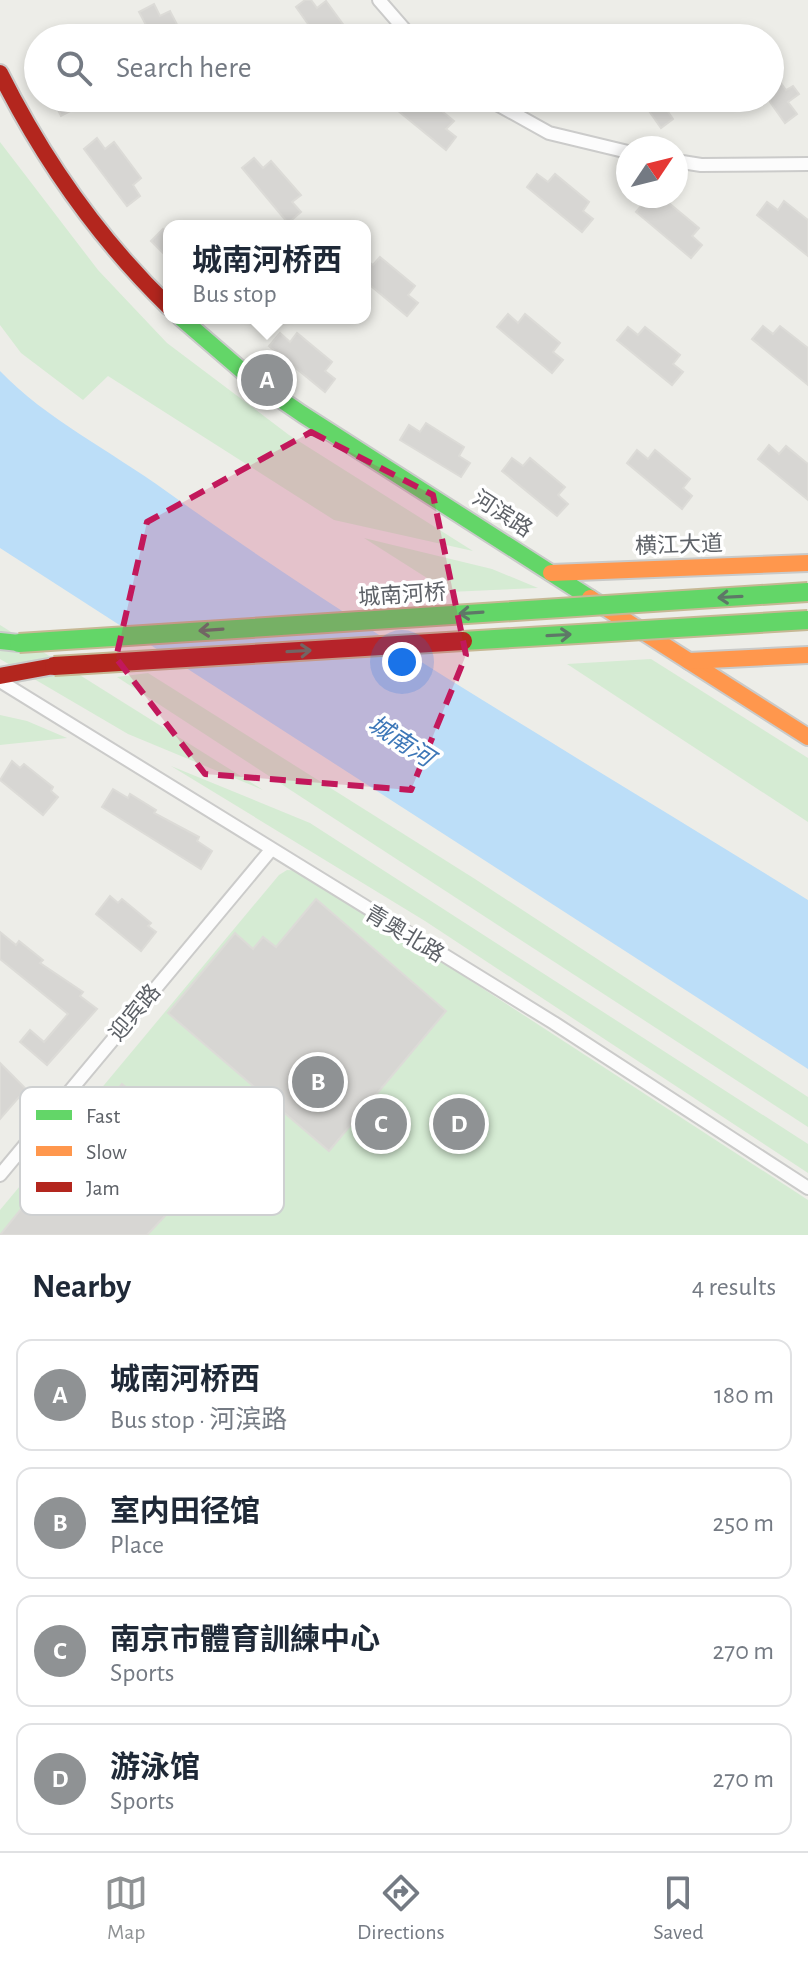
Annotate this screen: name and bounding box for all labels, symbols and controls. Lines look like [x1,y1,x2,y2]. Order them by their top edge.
search box [24,24,784,112]
icon: search [52,46,96,90]
text: Search here [116,53,252,83]
north arrow [616,136,688,208]
popup [163,220,371,324]
text: 城南河桥西 [192,246,342,276]
text: Bus stop [192,281,277,307]
pin: A [241,350,293,410]
street label: 河滨路 [469,486,537,541]
street label: 横江大道 [635,531,723,558]
street label: 城南河桥 [357,580,447,609]
one-way arrow [717,590,744,605]
one-way arrow [458,606,485,621]
one-way arrow [198,623,225,638]
one-way arrow [545,627,572,642]
your location [382,642,422,682]
one-way arrow [285,643,312,658]
water label: 城南河 [364,710,442,774]
street label: 青奥北路 [361,901,448,966]
street label: 迎宾路 [104,980,164,1045]
pin: B [292,1052,344,1112]
legend [20,1087,284,1215]
pin: C [355,1094,407,1154]
pin: D [433,1094,485,1154]
text: Fast [86,1105,120,1127]
text: Slow [86,1141,127,1163]
text: Jam [86,1177,120,1199]
text: Nearby [32,1270,131,1304]
text: 4 results [692,1274,776,1300]
text: 城南河桥西 [110,1365,260,1395]
text: A [52,1382,68,1408]
text: 180 m [714,1382,774,1408]
text: Bus stop · 河滨路 [110,1407,287,1433]
text: 室内田径馆 [110,1497,260,1527]
text: B [52,1510,68,1536]
text: 250 m [712,1510,774,1536]
text: Place [110,1532,164,1558]
text: 南京市體育訓練中心 [110,1625,380,1655]
text: C [53,1638,67,1664]
text: 270 m [713,1638,774,1664]
text: Sports [110,1660,174,1686]
text: 游泳馆 [110,1753,200,1783]
text: D [51,1766,69,1792]
text: 270 m [713,1766,774,1792]
text: Sports [110,1788,174,1814]
tab: Map [104,1871,148,1945]
tab: Directions [357,1871,445,1945]
tab: Saved [653,1871,704,1945]

